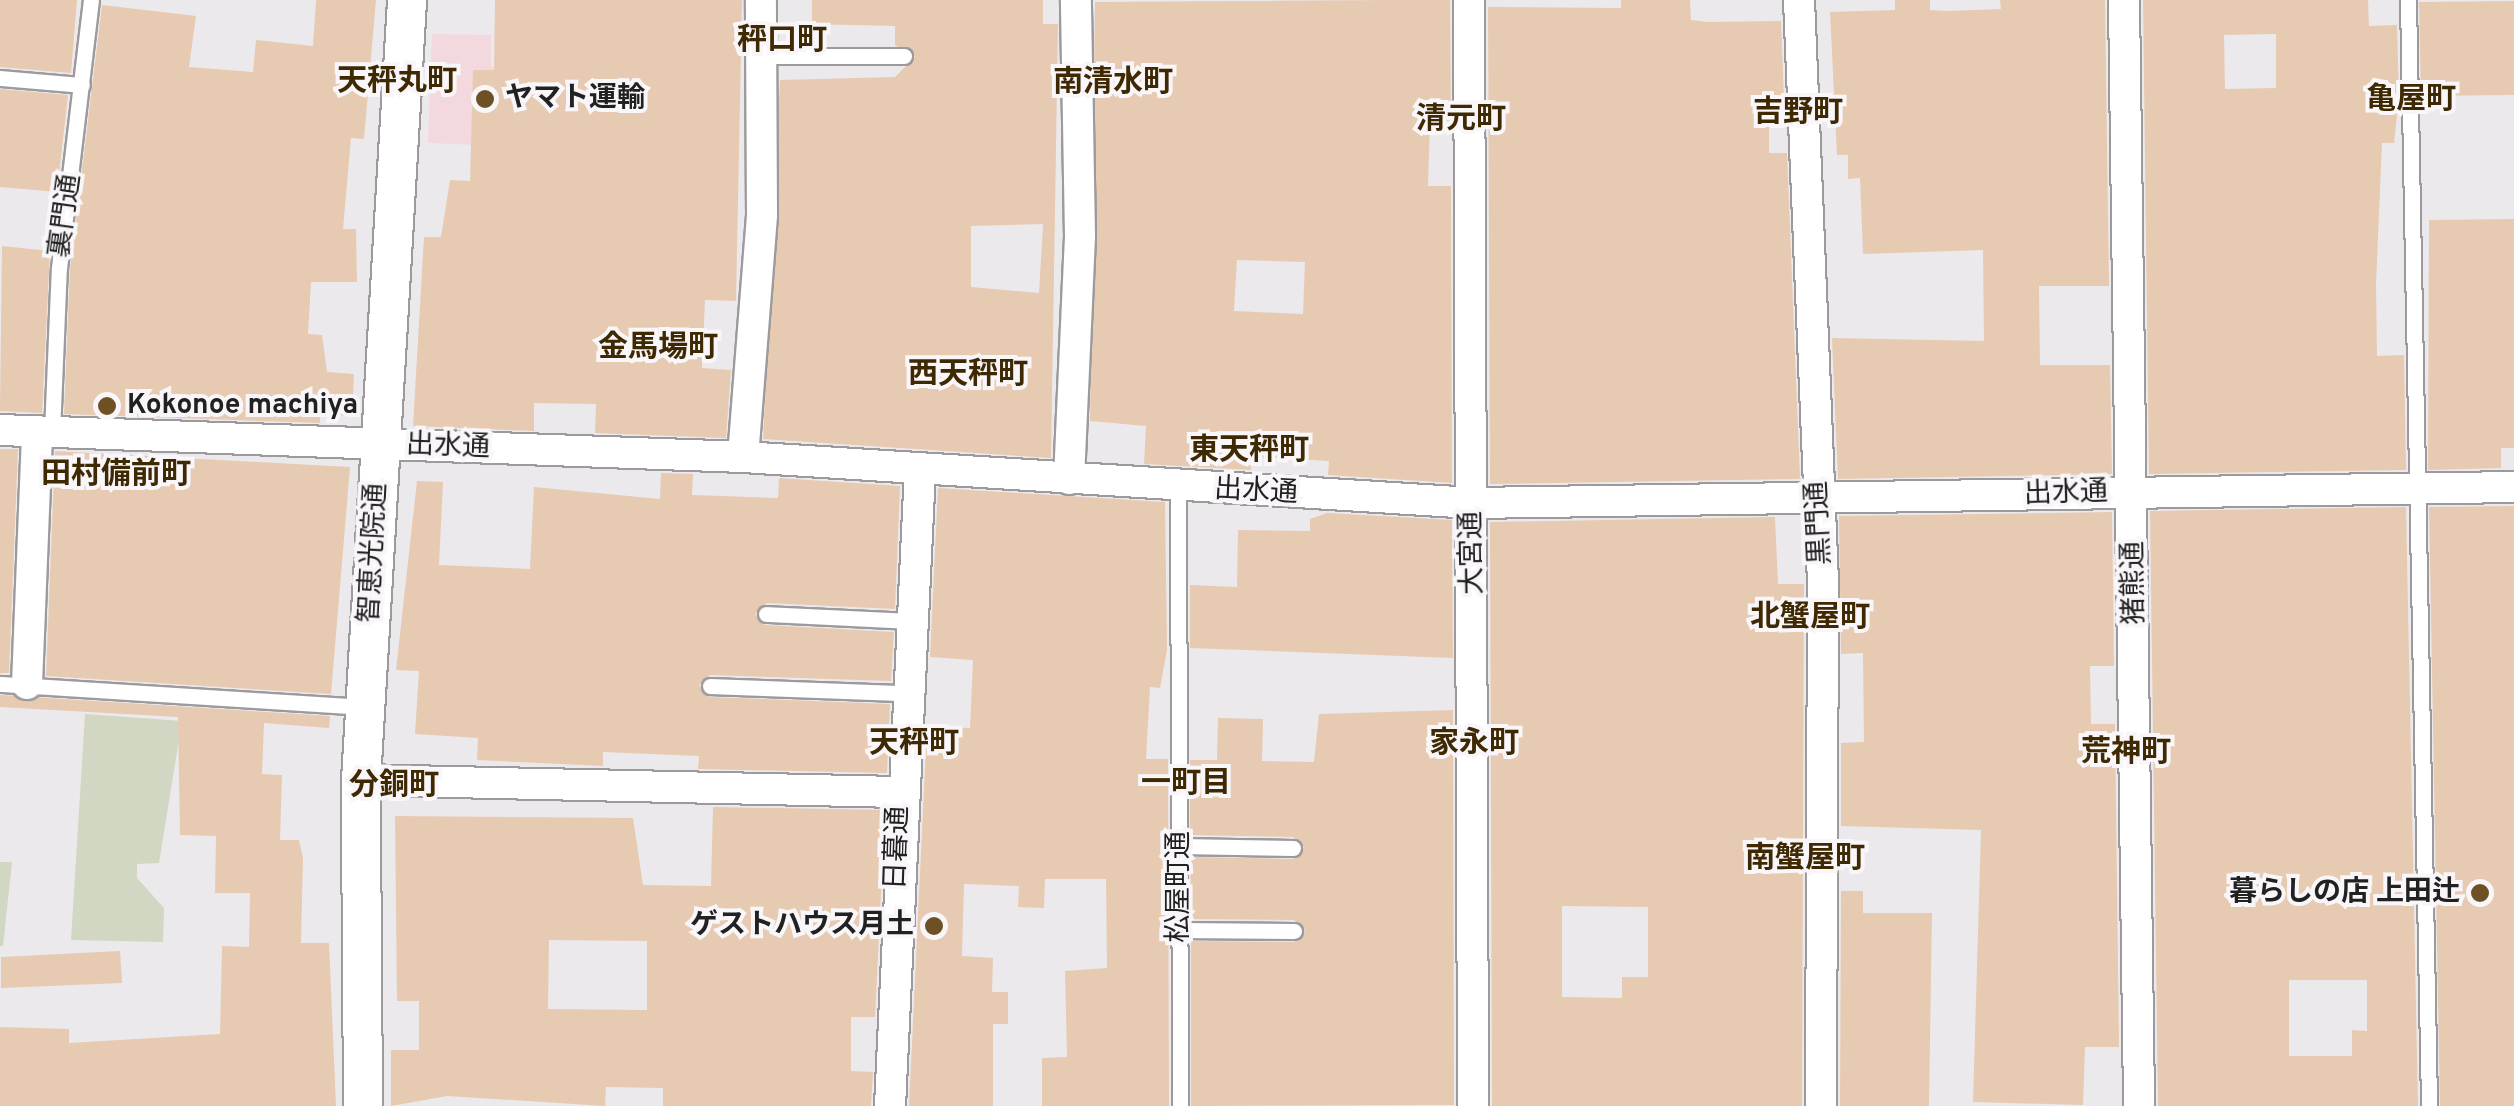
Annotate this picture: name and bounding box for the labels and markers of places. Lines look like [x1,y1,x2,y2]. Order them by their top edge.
place label: ヤマト運輸 [505,82,645,116]
marker: ヤマト運輸 [474,88,496,110]
place label: Kokonoe machiya [127,389,358,423]
marker: Kokonoe machiya [96,395,118,417]
place label: 暮らしの店 上田辻 [2229,876,2460,910]
marker: 暮らしの店 上田辻 [2469,882,2491,904]
place label: ゲストハウス月土 [690,909,914,943]
marker: ゲストハウス月土 [923,915,945,937]

